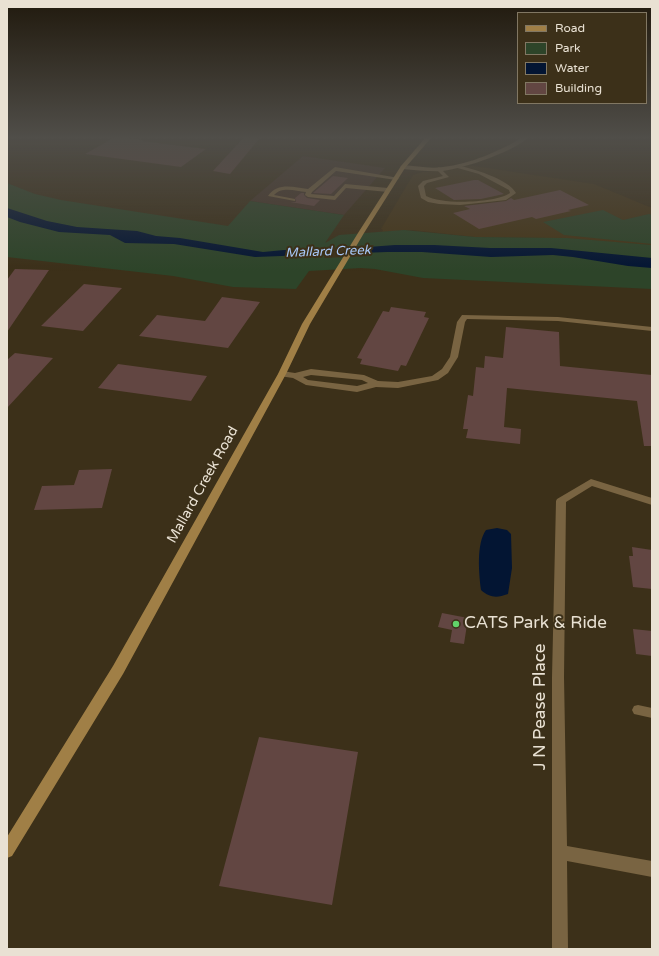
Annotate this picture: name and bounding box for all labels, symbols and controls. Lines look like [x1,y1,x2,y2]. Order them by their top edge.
legend [517,12,647,104]
text: Road [555,21,585,35]
text: Park [555,41,581,55]
text: Water [555,61,589,75]
text: Building [555,81,602,95]
water label: Mallard Creek [285,243,371,261]
street label: Mallard Creek Road [164,424,242,546]
place label: CATS Park & Ride [464,614,607,634]
marker: CATS Park & Ride [451,619,461,629]
street label: J N Pease Place [531,644,551,770]

